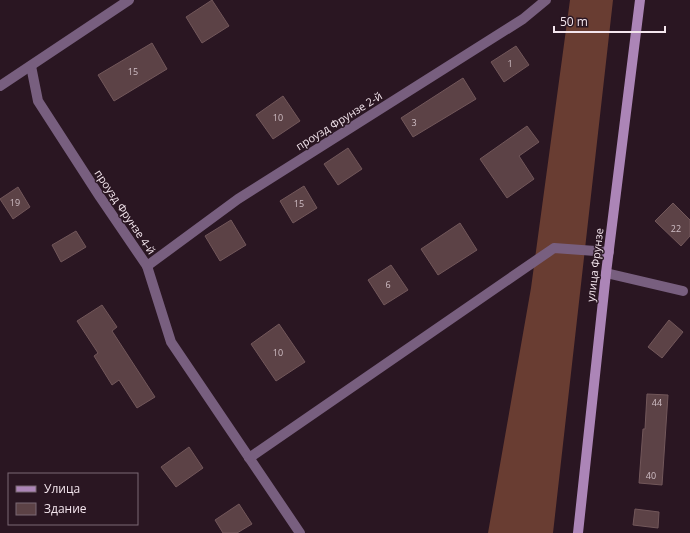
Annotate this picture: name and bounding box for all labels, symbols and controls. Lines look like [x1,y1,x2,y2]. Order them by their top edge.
scale bar [554,8,665,34]
text: 50 m [560,13,588,30]
house number: 1 [507,57,513,70]
house number: 15 [128,65,138,78]
street label: проузд Фрунзе 2-й [293,88,385,153]
house number: 10 [273,111,283,124]
house number: 3 [411,116,417,129]
street label: проузд Фрунзе 4-й [91,166,159,257]
house number: 19 [10,196,20,209]
house number: 15 [294,197,304,210]
house number: 22 [671,222,681,235]
street label: улица Фрунзе [583,227,606,303]
house number: 6 [385,278,391,291]
house number: 10 [273,346,283,359]
house number: 44 [652,396,662,409]
house number: 40 [646,469,656,482]
legend [8,473,138,525]
text: Улица [44,480,80,497]
text: Здание [44,500,87,517]

